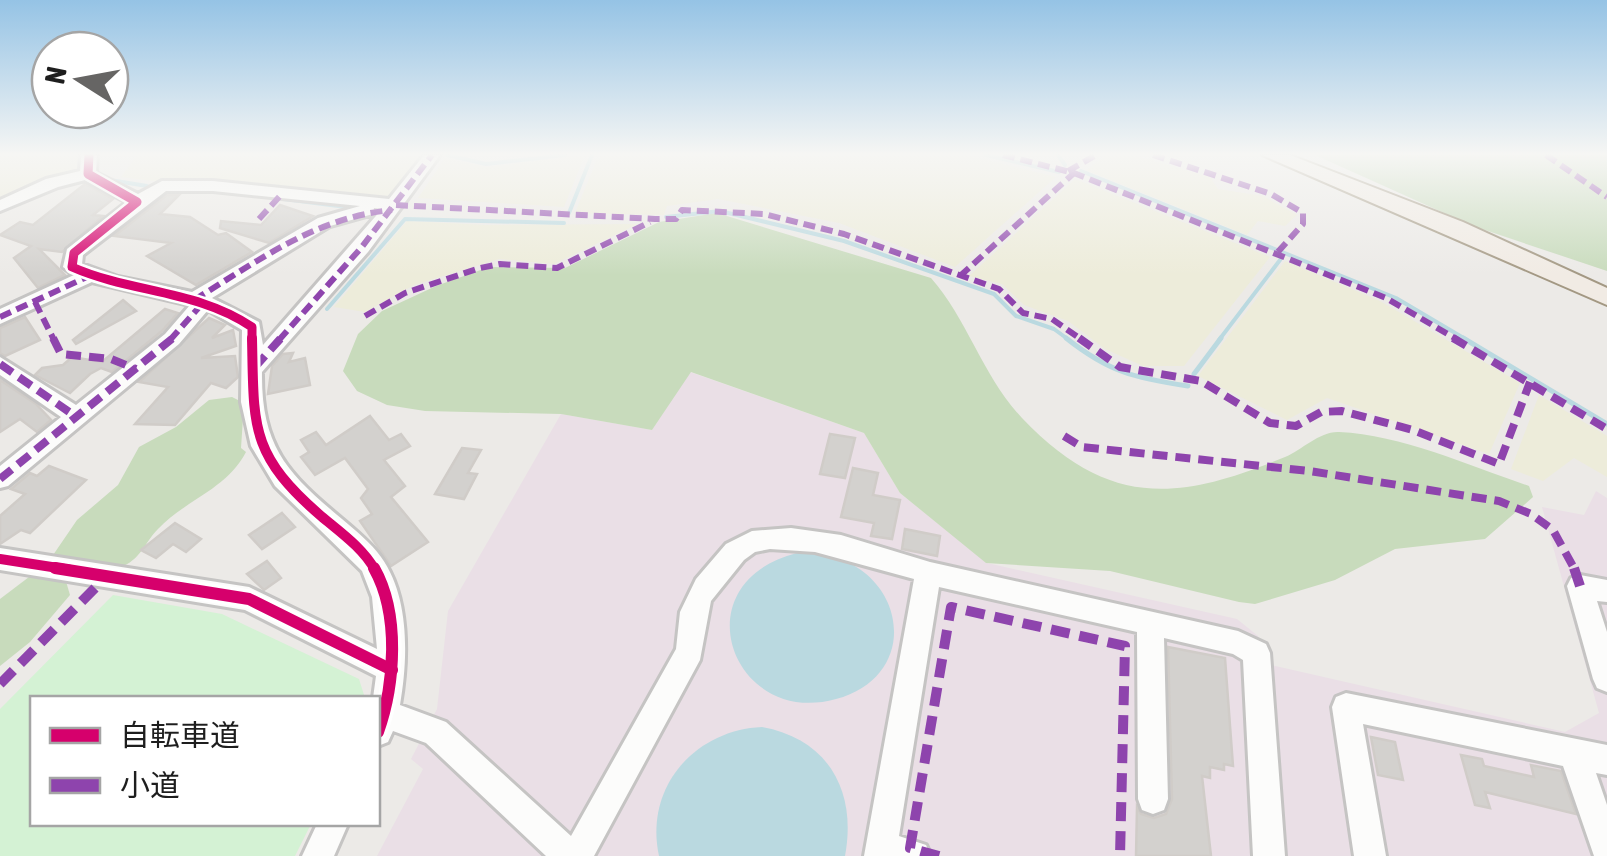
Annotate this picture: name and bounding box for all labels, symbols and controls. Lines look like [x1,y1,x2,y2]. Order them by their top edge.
north arrow [30,30,130,130]
text: N [38,64,73,86]
legend [30,696,380,826]
text: 自転車道 [120,718,240,752]
text: 小道 [120,768,180,802]

